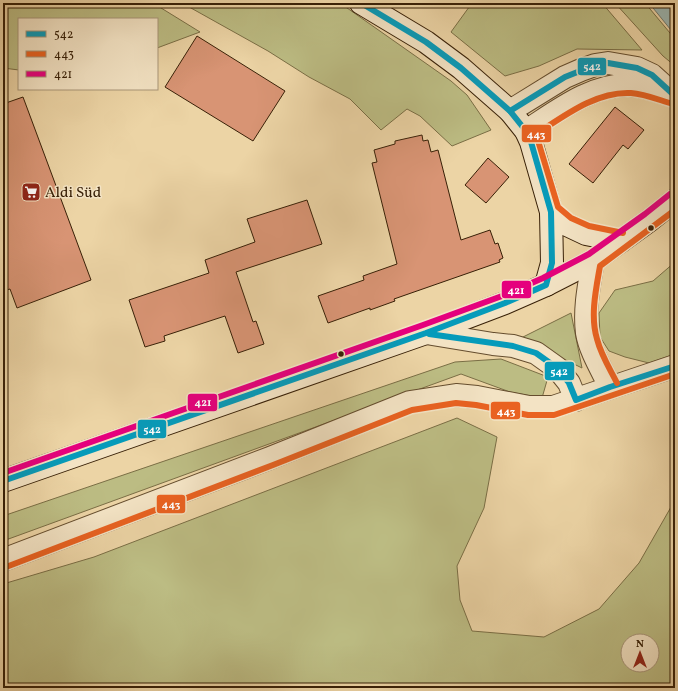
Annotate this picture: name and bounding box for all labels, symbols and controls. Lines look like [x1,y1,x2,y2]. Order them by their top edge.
legend [18,18,158,90]
text: 542 [54,27,73,43]
text: 443 [54,47,74,63]
line badge: 542 [577,57,607,76]
text: 542 [583,60,601,75]
text: 421 [54,67,72,83]
line badge: 443 [521,124,552,143]
text: 443 [527,128,546,143]
supermarket icon: Aldi Süd [20,181,42,203]
place label: Aldi Süd [45,183,101,204]
unlabelled marker [646,223,656,233]
line badge: 421 [501,280,532,299]
text: 421 [508,284,524,299]
unlabelled marker [336,349,346,359]
line badge: 542 [544,361,575,381]
text: 542 [550,365,568,380]
line badge: 421 [187,393,218,412]
text: 421 [195,396,211,411]
line badge: 443 [490,401,521,420]
text: 443 [497,405,516,420]
line badge: 542 [137,419,167,439]
text: 542 [143,423,161,438]
line badge: 443 [156,494,186,514]
text: 443 [162,498,181,513]
north arrow [620,633,660,673]
text: N [636,637,644,652]

